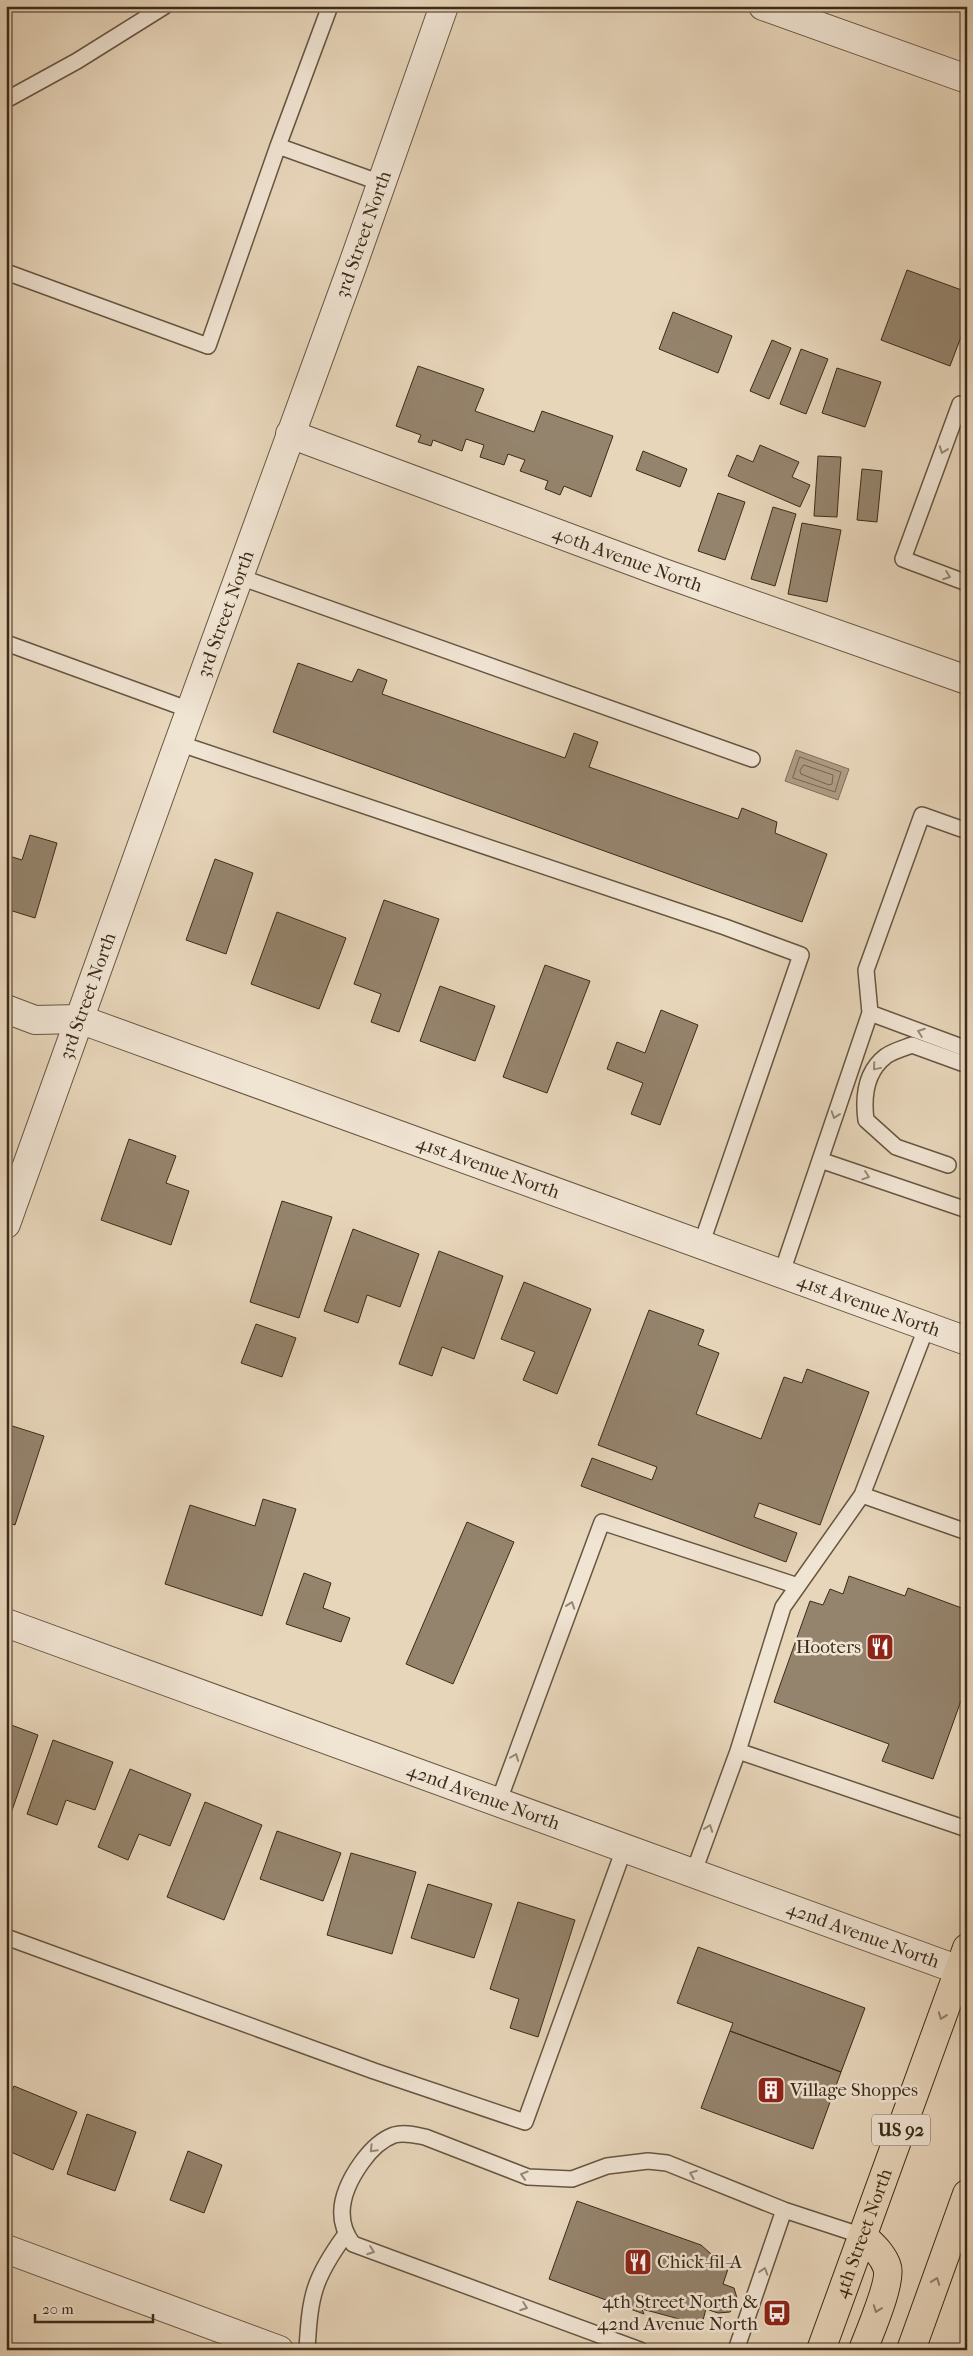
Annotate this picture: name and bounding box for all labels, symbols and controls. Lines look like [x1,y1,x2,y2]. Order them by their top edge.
street label: 3rd Street North [330,168,396,301]
one-way arrow [939,445,949,454]
street label: 40th Avenue North [550,522,706,597]
street label: 3rd Street North [192,547,259,681]
one-way arrow [942,570,951,580]
street label: 3rd Street North [55,929,121,1063]
one-way arrow [917,1028,926,1039]
one-way arrow [873,1062,882,1071]
one-way arrow [831,1110,841,1119]
street label: 41st Avenue North [413,1131,563,1203]
one-way arrow [861,1170,870,1180]
street label: 41st Avenue North [794,1269,944,1341]
one-way arrow [565,1601,575,1610]
restaurant icon: Hooters [865,1632,895,1662]
place label: Hooters [796,1636,861,1658]
one-way arrow [509,1753,519,1762]
street label: 42nd Avenue North [404,1759,563,1835]
one-way arrow [703,1824,713,1833]
street label: 42nd Avenue North [784,1897,943,1973]
one-way arrow [938,2012,948,2020]
building icon: Village Shoppes [756,2075,786,2105]
place label: Village Shoppes [789,2079,918,2101]
road number: US 92 [872,2114,930,2146]
one-way arrow [370,2143,379,2152]
street label: 4th Street North [830,2165,897,2301]
one-way arrow [520,2170,528,2180]
one-way arrow [690,2170,698,2180]
one-way arrow [366,2245,375,2255]
restaurant icon: Chick-fil-A [623,2247,653,2277]
place label: Chick-fil-A [657,2251,743,2273]
one-way arrow [758,2267,768,2276]
one-way arrow [930,2278,940,2286]
scale bar [35,2291,152,2323]
place label: 4th Street North & 42nd Avenue North [597,2291,758,2335]
bus stop icon: 4th Street North & 42nd Avenue North [762,2298,792,2328]
text: 20 m [42,2300,74,2318]
one-way arrow [519,2301,527,2311]
one-way arrow [873,2304,883,2313]

